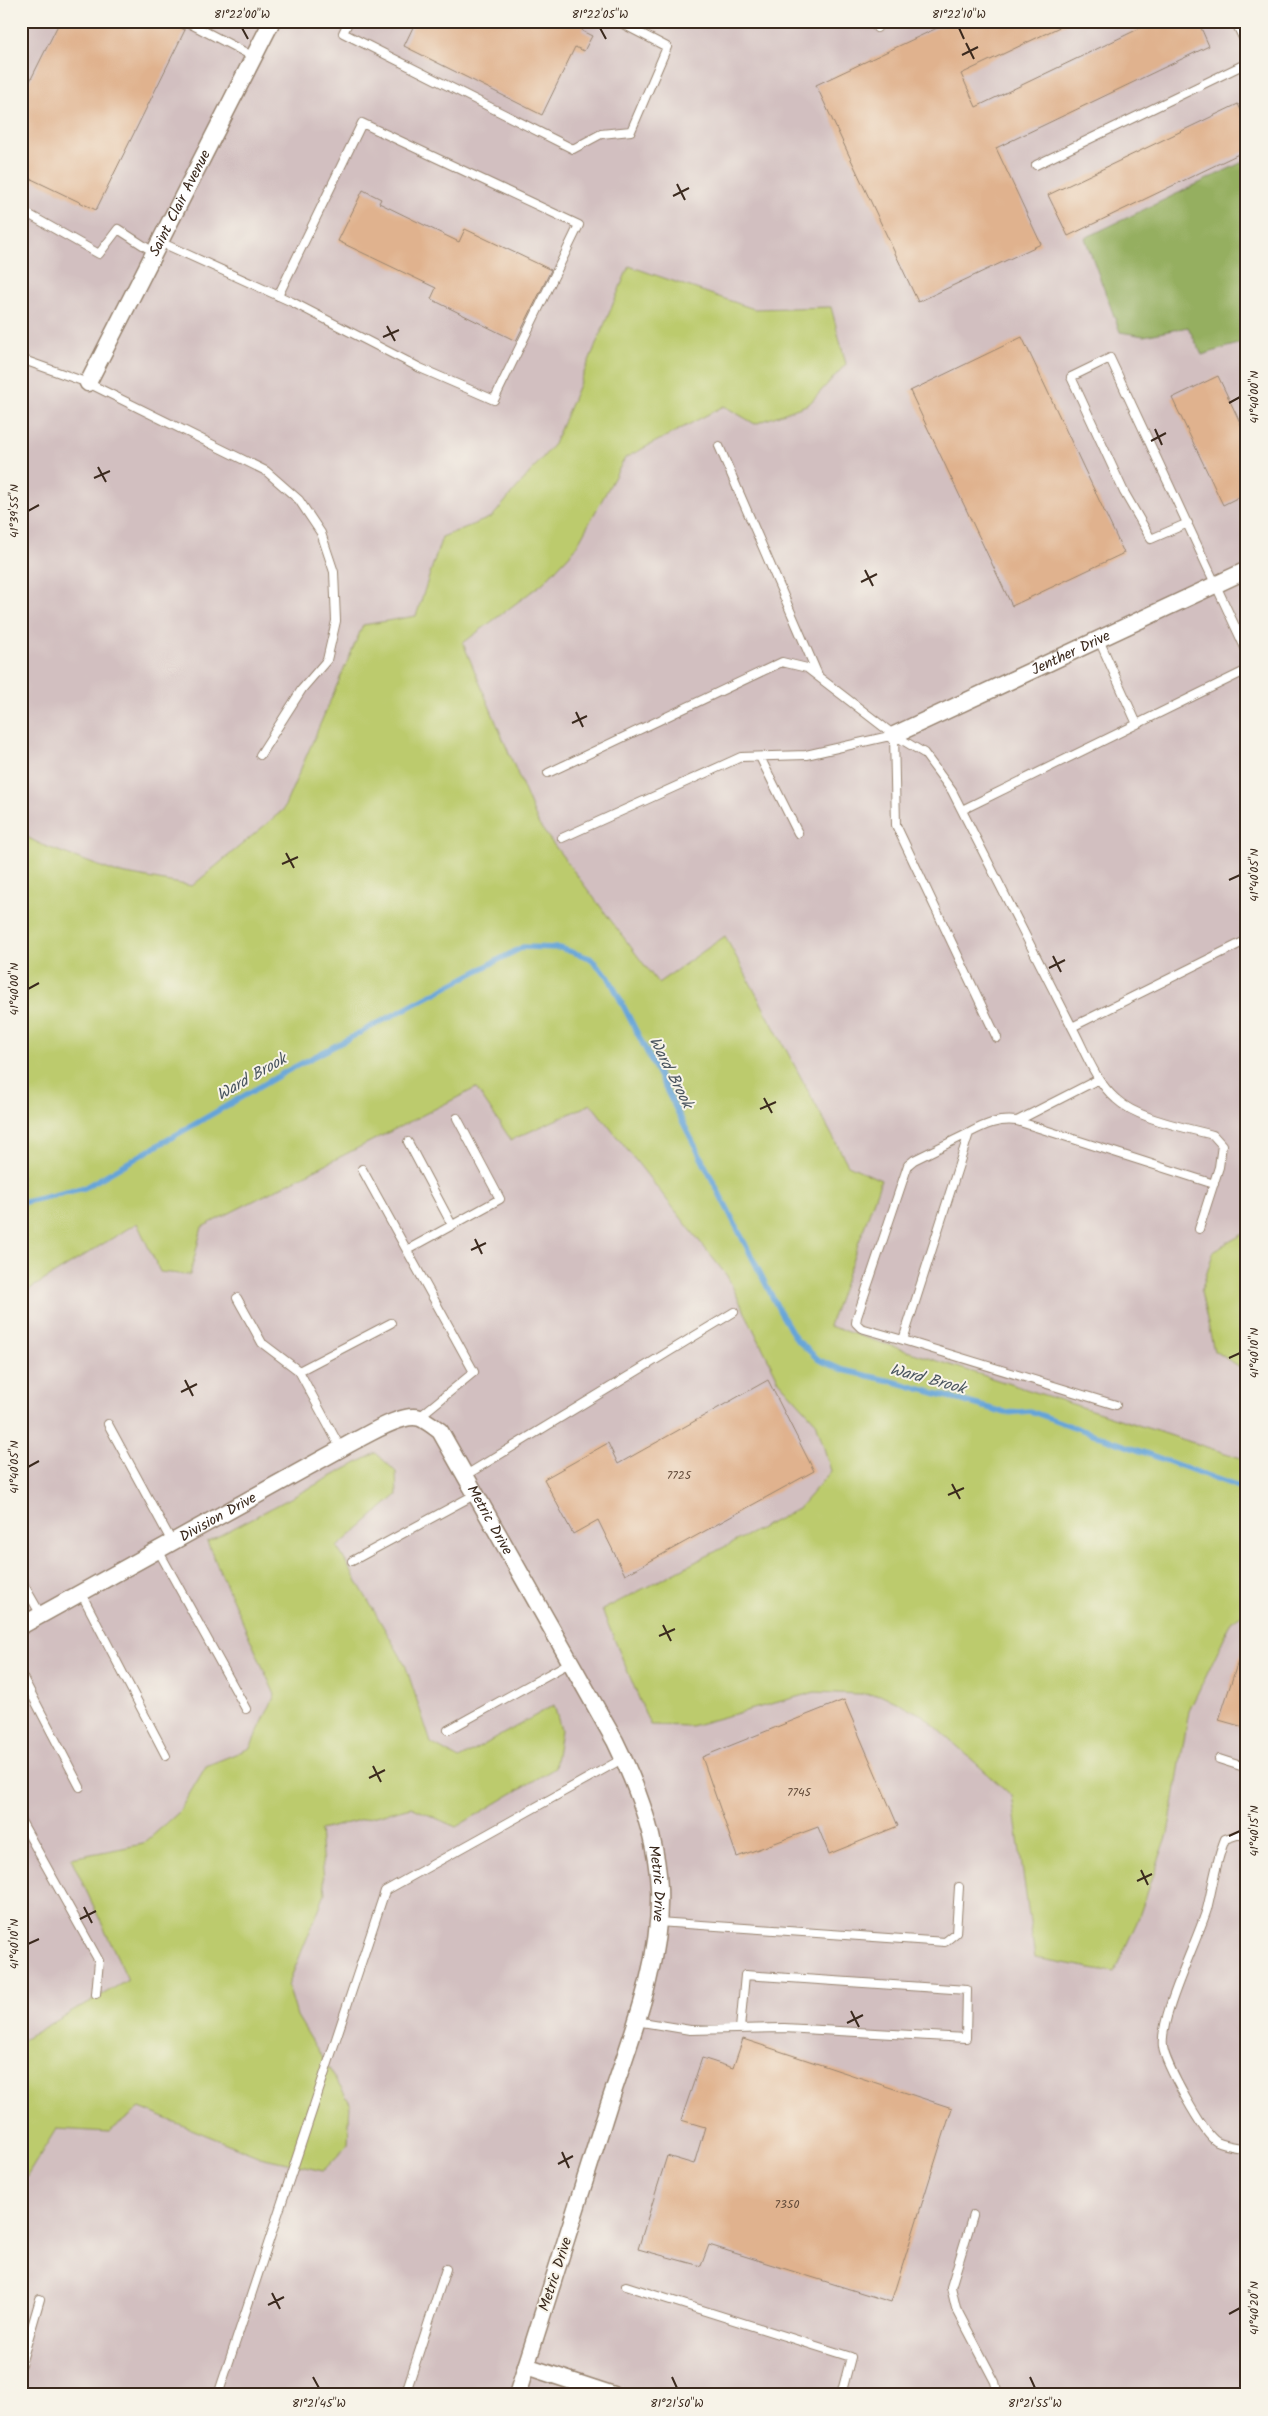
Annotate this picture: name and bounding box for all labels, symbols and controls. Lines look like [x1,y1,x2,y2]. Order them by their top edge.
text: 81°22'00"W [214,5,270,24]
text: 81°22'05"W [572,5,628,24]
text: 81°22'10"W [932,5,986,24]
street label: Saint Clair Avenue [143,146,218,261]
text: 41°40'00"N [1245,371,1264,423]
text: 41°39'55"N [5,484,24,538]
street label: Jenther Drive [1028,624,1115,682]
text: 41°40'05"N [1245,848,1264,902]
text: 41°40'00"N [5,963,24,1015]
water label: Ward Brook [642,1033,700,1115]
water label: Ward Brook [212,1046,294,1107]
text: 41°40'10"N [1245,1328,1264,1378]
water label: Ward Brook [887,1357,971,1402]
text: 41°40'05"N [5,1440,24,1494]
house number: 7725 [667,1466,693,1485]
street label: Metric Drive [460,1481,519,1560]
street label: Division Drive [175,1486,262,1549]
house number: 7745 [787,1783,813,1802]
text: 41°40'15"N [1245,1805,1264,1857]
street label: Metric Drive [641,1843,670,1923]
text: 41°40'10"N [5,1919,24,1969]
house number: 7350 [775,2195,799,2214]
street label: Metric Drive [533,2234,579,2315]
text: 41°40'20"N [1245,2281,1264,2335]
text: 81°21'45"W [292,2394,346,2413]
text: 81°21'50"W [650,2394,704,2413]
text: 81°21'55"W [1008,2394,1062,2413]

